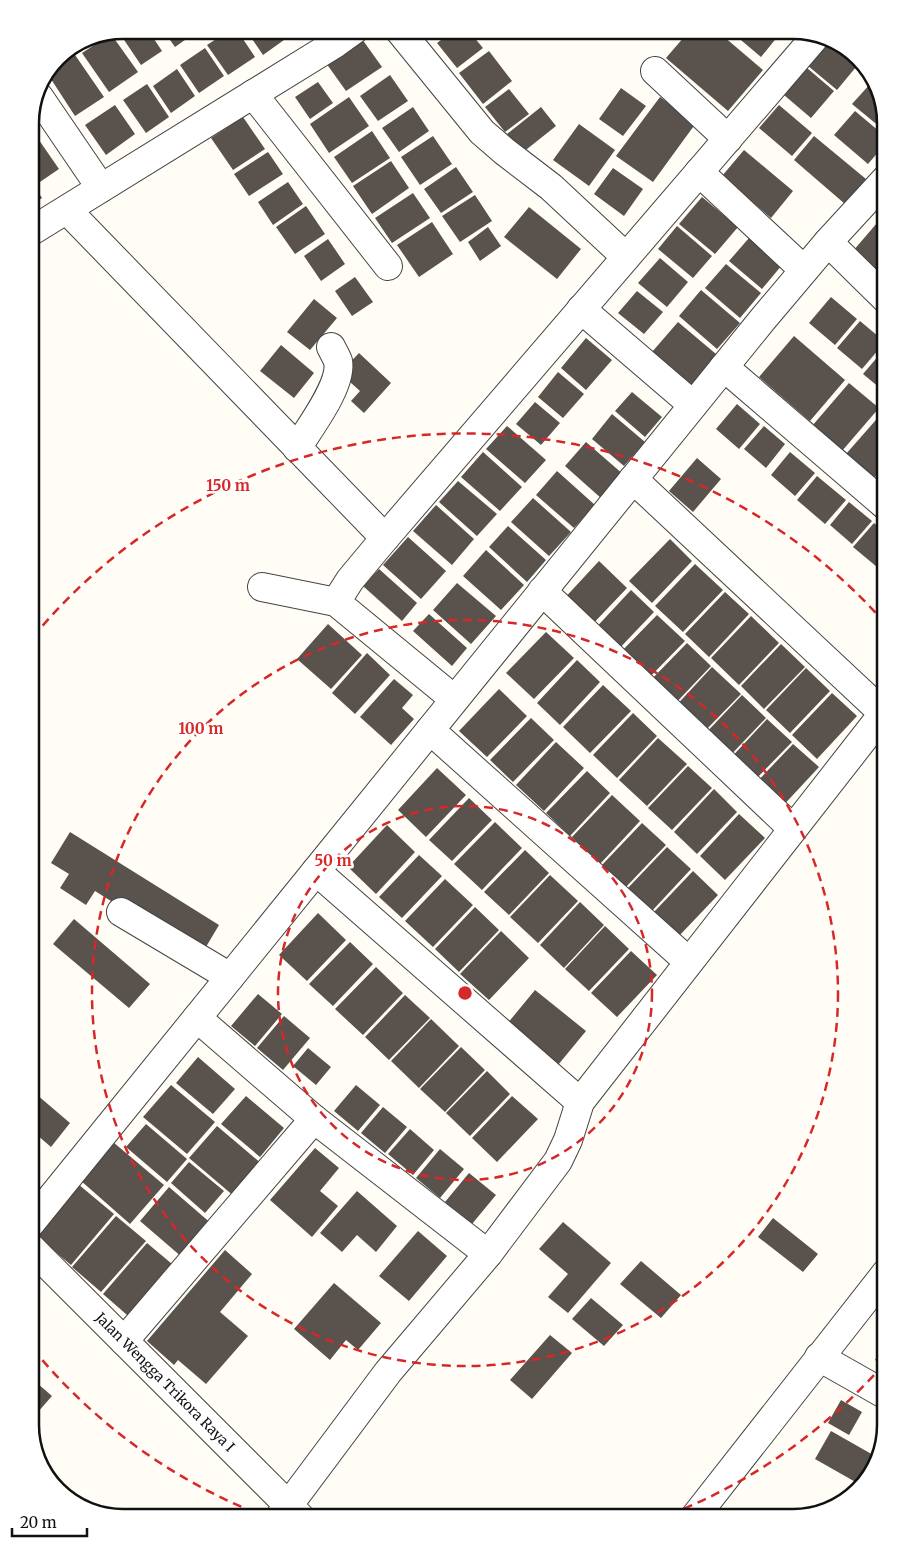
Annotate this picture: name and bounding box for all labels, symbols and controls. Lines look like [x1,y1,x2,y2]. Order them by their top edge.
text: 150 m [206,476,250,495]
text: 100 m [179,719,223,738]
text: 50 m [314,851,352,870]
centre of rings [456,984,474,1002]
street label: Jalan Wengga Trikora Raya I [91,1308,239,1456]
scale bar [12,1506,88,1538]
text: 20 m [20,1513,57,1532]

